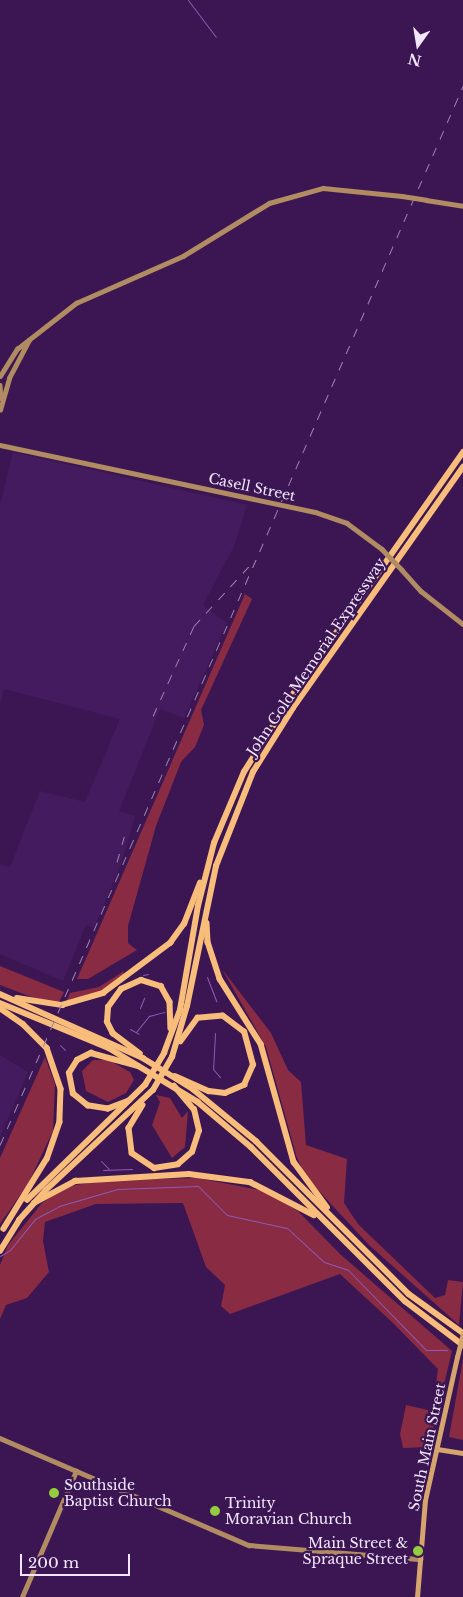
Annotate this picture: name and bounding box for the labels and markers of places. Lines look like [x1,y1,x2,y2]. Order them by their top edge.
place label: Southside Baptist Church [64,1477,172,1510]
marker: Southside Baptist Church [48,1487,60,1499]
place label: Trinity Moravian Church [225,1495,352,1528]
marker: Trinity Moravian Church [209,1505,221,1517]
place label: Main Street & Spraque Street [302,1535,408,1568]
marker: Main Street & Spraque Street [412,1545,424,1557]

